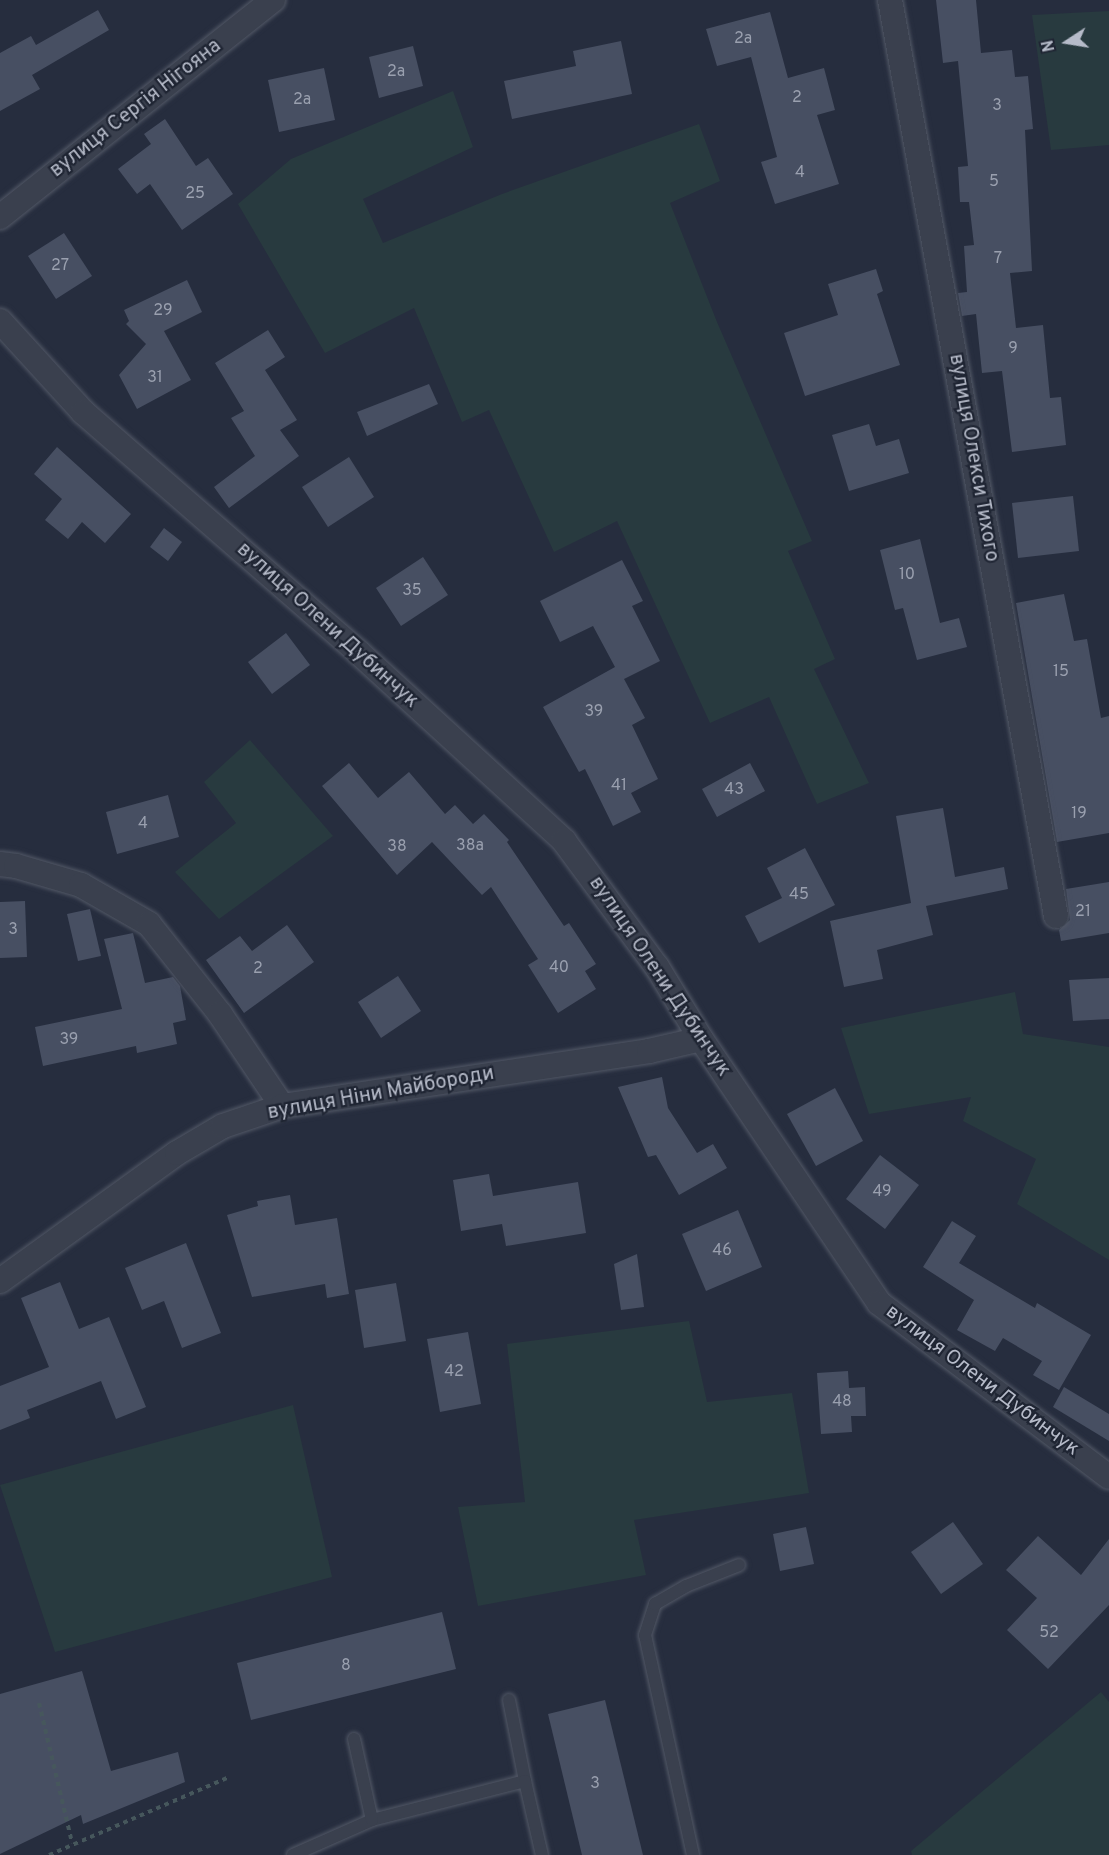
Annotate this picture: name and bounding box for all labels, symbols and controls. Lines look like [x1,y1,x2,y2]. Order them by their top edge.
north arrow [1037,12,1097,72]
house number: 2а [734,29,752,49]
street label: вулиця Сергія Нігояна [46,35,226,183]
text: N [1038,38,1060,53]
house number: 2а [387,62,405,82]
house number: 2 [792,88,802,108]
house number: 2а [293,90,311,110]
house number: 3 [992,96,1002,116]
house number: 4 [795,163,805,183]
house number: 5 [989,172,999,192]
house number: 25 [185,184,205,204]
house number: 7 [994,249,1002,269]
house number: 27 [51,256,69,276]
house number: 29 [153,301,173,321]
house number: 9 [1008,339,1018,359]
street label: вулиця Олекси Тихого [943,352,1003,564]
house number: 31 [147,368,163,388]
street label: вулиця Олени Дубинчук [231,538,423,714]
house number: 10 [899,565,915,585]
house number: 35 [402,581,422,601]
house number: 15 [1053,662,1069,682]
house number: 39 [585,702,603,722]
house number: 41 [611,776,627,796]
house number: 43 [724,780,744,800]
house number: 19 [1071,804,1087,824]
house number: 4 [138,814,148,834]
house number: 38а [456,836,484,856]
house number: 38 [387,837,407,857]
street label: вулиця Олени Дубинчук [583,872,735,1082]
house number: 45 [789,885,809,905]
house number: 21 [1075,902,1091,922]
house number: 3 [8,920,18,940]
house number: 40 [549,958,569,978]
house number: 2 [253,959,263,979]
house number: 39 [60,1030,78,1050]
street label: вулиця Ніни Майбороди [266,1062,496,1126]
house number: 49 [872,1182,892,1202]
house number: 46 [712,1241,732,1261]
street label: вулиця Олени Дубинчук [881,1300,1083,1462]
house number: 42 [444,1362,464,1382]
house number: 48 [832,1392,852,1412]
house number: 52 [1039,1623,1059,1643]
house number: 8 [341,1656,351,1676]
house number: 3 [590,1774,600,1794]

